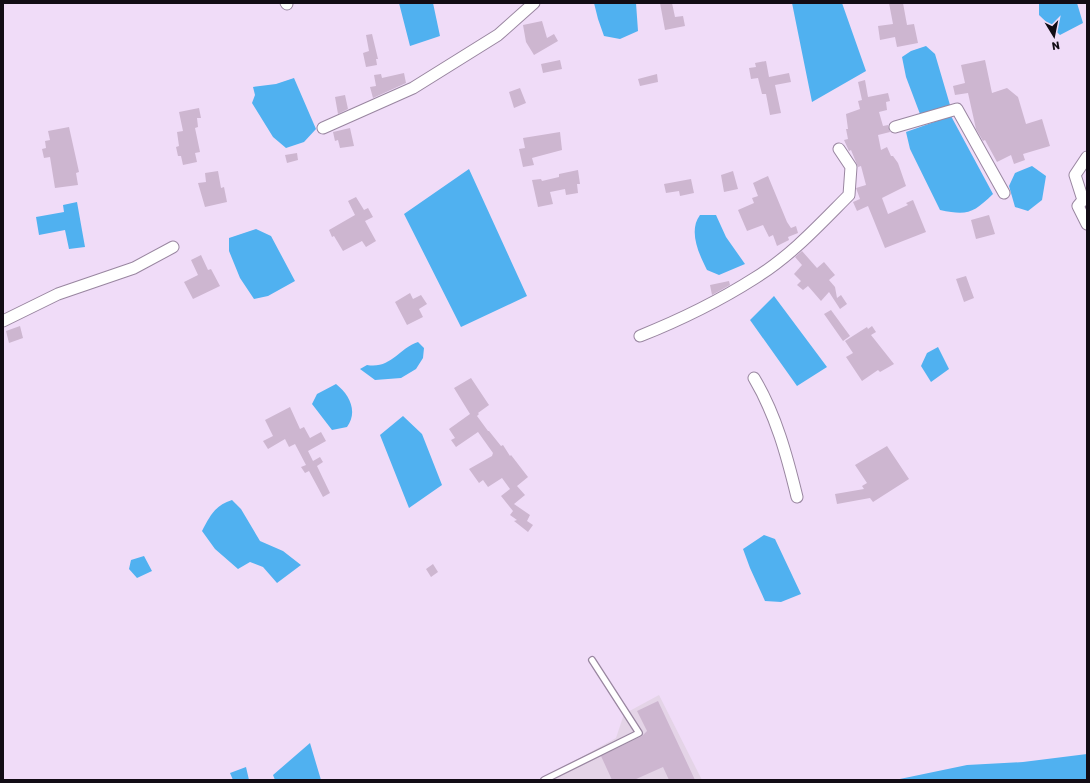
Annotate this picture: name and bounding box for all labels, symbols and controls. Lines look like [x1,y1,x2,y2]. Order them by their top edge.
north arrow [1034,16,1074,56]
text: N [1051,38,1061,52]

